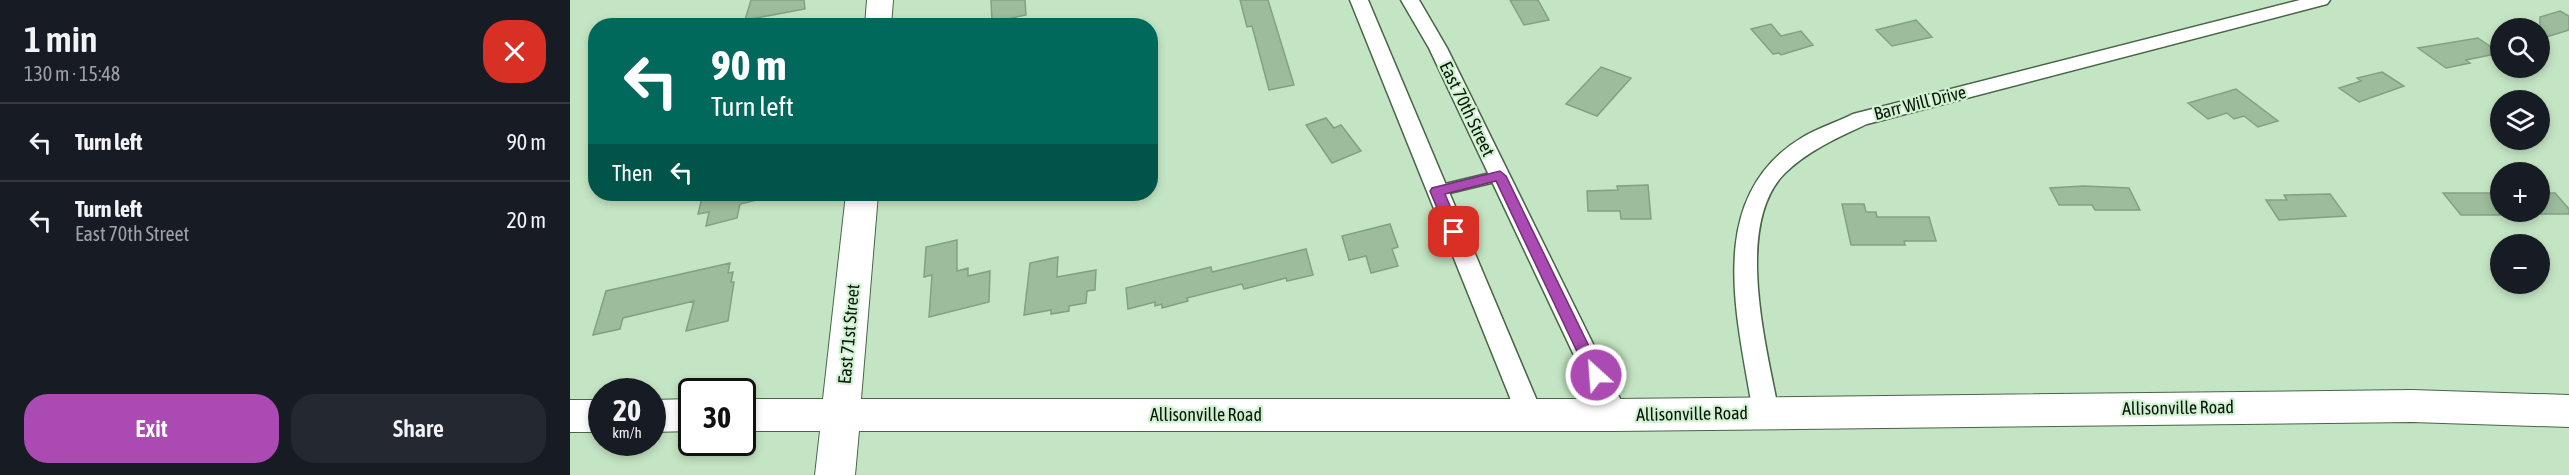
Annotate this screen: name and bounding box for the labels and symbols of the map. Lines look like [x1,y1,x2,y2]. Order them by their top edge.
street label: East 70th Street [1435,58,1499,160]
street label: Barr Will Drive [1872,81,1968,124]
pin [1428,206,1479,257]
street label: East 71st Street [834,283,863,385]
position arrow [1564,343,1628,407]
speed limit sign: 30 [678,378,756,456]
street label: Allisonville Road [2122,396,2234,419]
street label: Allisonville Road [1636,402,1748,425]
street label: Allisonville Road [1150,404,1262,425]

